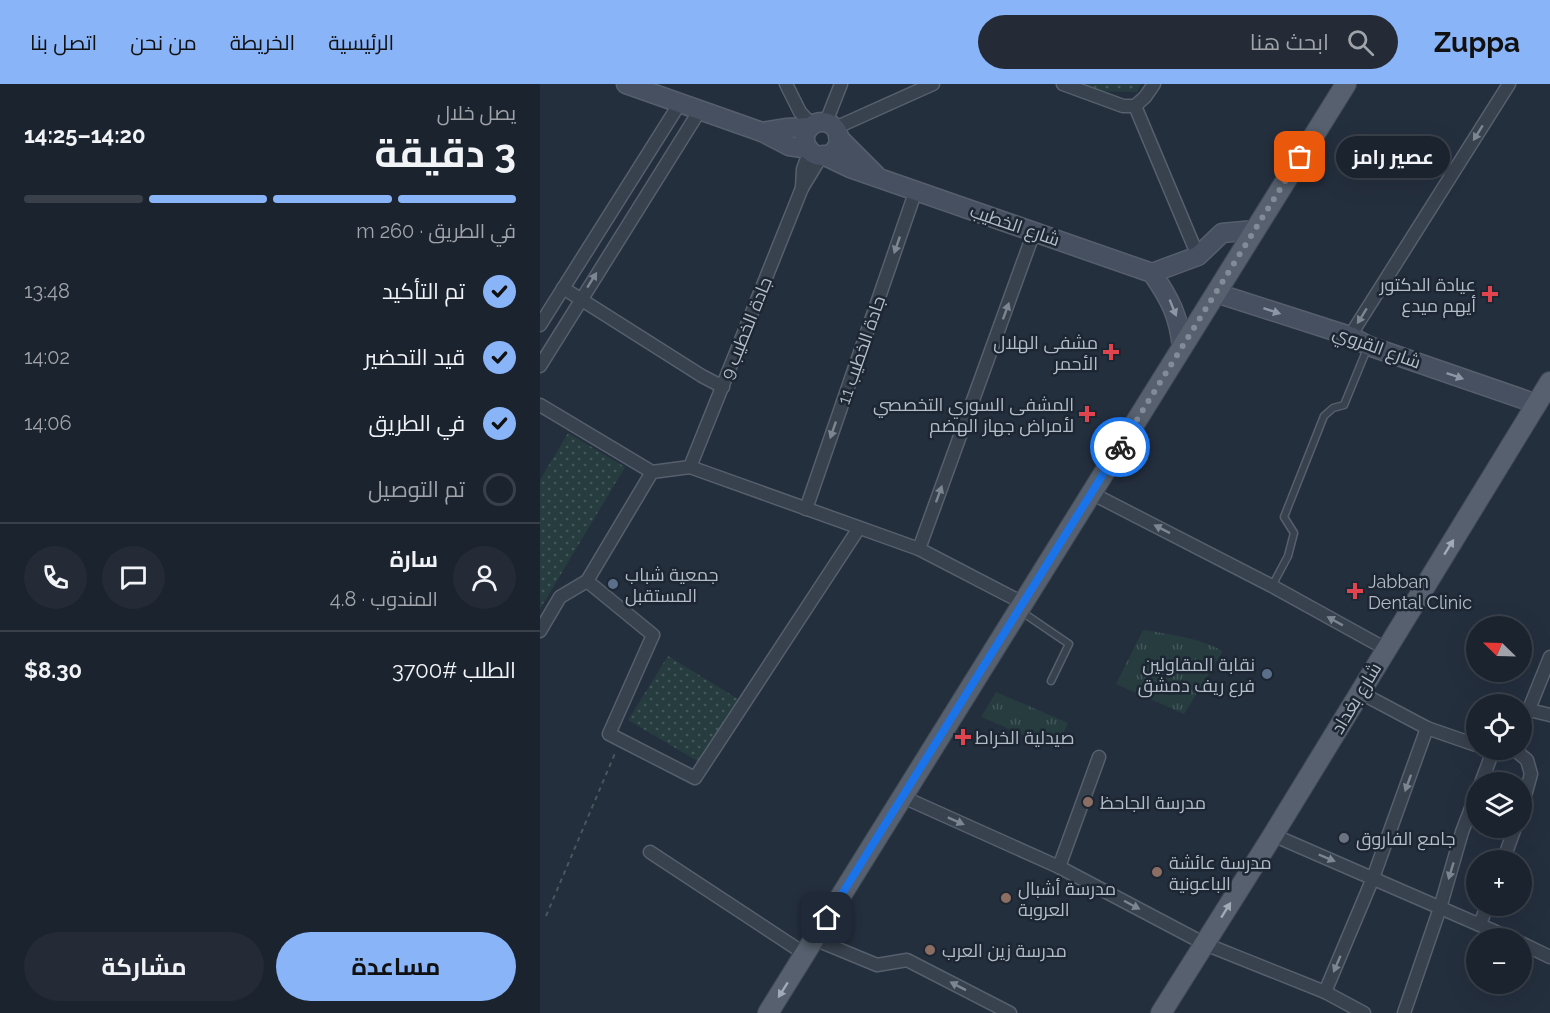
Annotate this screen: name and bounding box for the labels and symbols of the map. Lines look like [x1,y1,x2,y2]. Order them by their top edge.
one-way arrow [1472,125,1483,142]
pin [1274,131,1325,182]
callout: عصير رامز [1336,136,1450,178]
street label: شارع الخطيب [967,200,1063,252]
one-way arrow [892,236,902,254]
one-way arrow [587,272,598,288]
street label: جادة الخطيب 9 [716,274,776,382]
place label: عيادة الدكتور أيهم ميدع [1379,274,1476,318]
marker: عيادة الدكتور أيهم ميدع [1481,285,1499,303]
street label: جادة الخطيب 11 [833,293,889,407]
one-way arrow [1169,299,1178,317]
one-way arrow [1001,301,1011,319]
one-way arrow [1263,307,1281,316]
one-way arrow [1357,308,1368,324]
street label: شارع القروي [1329,321,1424,376]
place label: مشفى الهلال الأحمر [993,332,1098,375]
marker: مشفى الهلال الأحمر [1102,343,1120,361]
one-way arrow [1446,371,1464,381]
place label: المشفى السوري التخصصي لأمراض جهاز الهضم [873,394,1074,438]
marker: المشفى السوري التخصصي لأمراض جهاز الهضم [1078,405,1096,423]
courier [1090,417,1150,477]
one-way arrow [828,421,838,439]
one-way arrow [934,485,944,503]
one-way arrow [1154,525,1171,534]
one-way arrow [1443,539,1454,555]
place label: جمعية شباب المستقبل [625,564,719,607]
place label: Jabban Dental Clinic [1368,571,1472,613]
marker: جمعية شباب المستقبل [606,577,620,591]
marker: Jabban Dental Clinic [1346,582,1364,600]
one-way arrow [1326,616,1343,626]
north arrow [1466,616,1532,682]
place label: نقابة المقاولين فرع ريف دمشق [1138,654,1255,698]
street label: شارع بغداد [1327,659,1387,738]
marker: نقابة المقاولين فرع ريف دمشق [1260,667,1274,681]
place label: صيدلية الخراط [975,727,1075,749]
marker: صيدلية الخراط [956,730,970,744]
one-way arrow [1402,774,1412,792]
place label: مدرسة الجاحظ [1100,792,1206,814]
marker: مدرسة الجاحظ [1081,795,1095,809]
one-way arrow [947,817,965,826]
place label: جامع الفاروق [1356,828,1456,851]
marker: جامع الفاروق [1337,831,1351,845]
place label: مدرسة عائشة الباعونية [1169,852,1271,895]
one-way arrow [1318,853,1336,863]
one-way arrow [1446,862,1455,880]
marker: مدرسة عائشة الباعونية [1150,865,1164,879]
place label: مدرسة أشبال العروبة [1018,878,1116,921]
marker: مدرسة أشبال العروبة [999,891,1013,905]
pin [801,892,852,943]
one-way arrow [1123,900,1140,910]
one-way arrow [1220,902,1231,918]
place label: مدرسة زين العرب [942,940,1067,962]
marker: مدرسة زين العرب [923,943,937,957]
one-way arrow [1332,956,1342,974]
one-way arrow [949,981,966,991]
one-way arrow [777,982,788,998]

